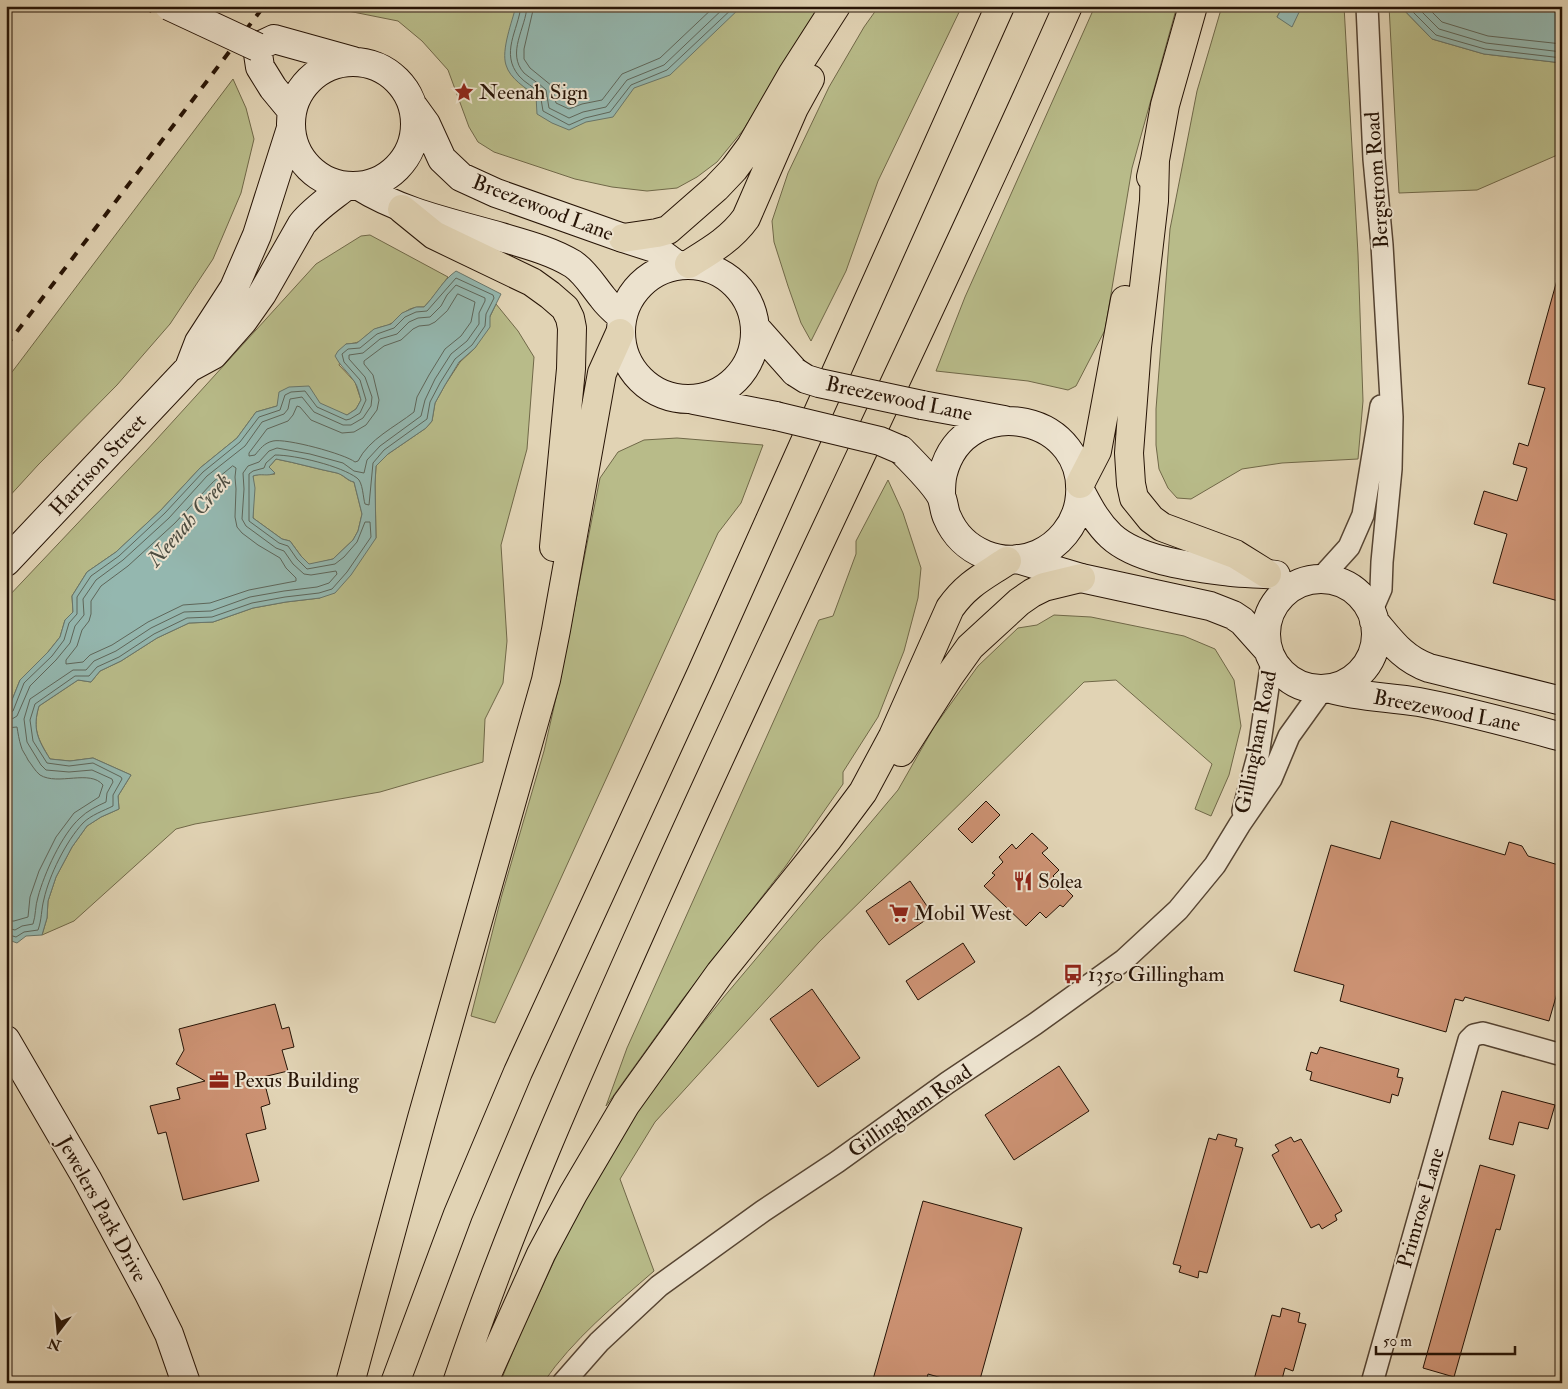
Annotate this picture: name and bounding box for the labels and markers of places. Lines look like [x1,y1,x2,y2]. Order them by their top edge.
place label: Neenah Sign [479,79,588,106]
place icon: Neenah Sign [453,81,475,103]
place label: Solea [1038,868,1083,895]
restaurant icon: Solea [1012,870,1034,892]
place label: Mobil West [914,900,1012,927]
supermarket icon: Mobil West [888,902,910,924]
place label: 1350 Gillingham [1088,961,1224,988]
bus stop icon: 1350 Gillingham [1062,963,1084,985]
place label: Pexus Building [234,1067,360,1094]
office icon: Pexus Building [208,1069,230,1091]

